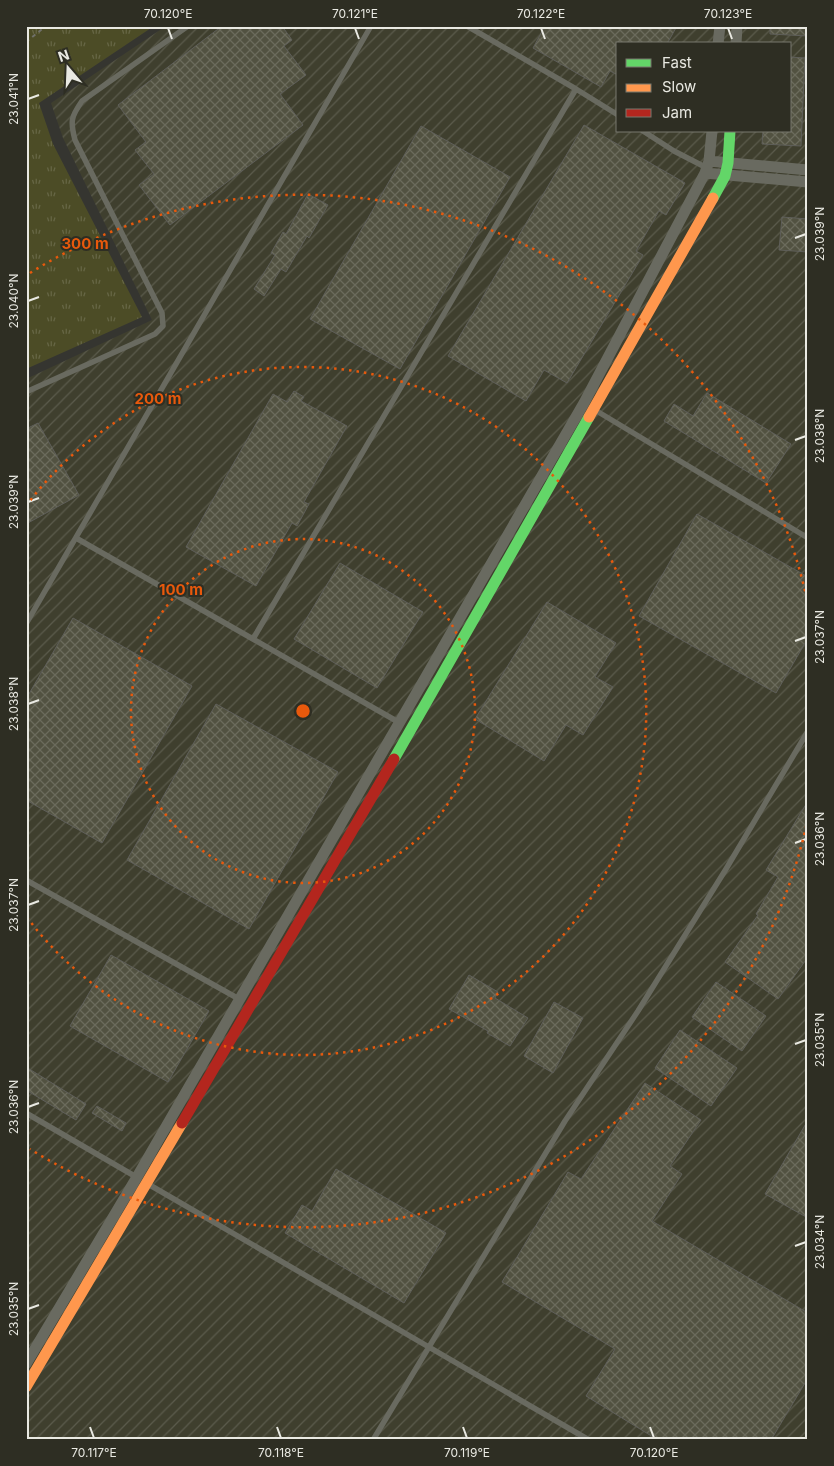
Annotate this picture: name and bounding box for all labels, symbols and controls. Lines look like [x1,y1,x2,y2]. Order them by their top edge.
text: 70.120°E [144,6,192,21]
text: 70.121°E [332,6,378,21]
text: 70.122°E [517,6,565,21]
text: 70.123°E [704,6,752,21]
north arrow [42,42,92,92]
legend [616,42,792,132]
text: N [56,45,71,65]
text: Fast [662,53,692,72]
text: 23.041°N [6,73,21,125]
text: Slow [662,77,696,96]
text: Jam [662,103,692,122]
text: 23.039°N [812,207,827,261]
text: 300 m [61,234,109,253]
text: 23.040°N [6,273,21,329]
text: 200 m [135,389,181,408]
text: 23.038°N [812,409,827,463]
text: 23.039°N [6,475,21,529]
text: 100 m [159,580,203,599]
text: 23.037°N [812,610,827,664]
text: 23.038°N [6,677,21,731]
centre of rings [294,702,312,720]
text: 23.036°N [812,812,827,866]
text: 23.037°N [6,878,21,932]
text: 23.035°N [812,1013,827,1067]
text: 23.036°N [6,1080,21,1134]
text: 23.034°N [812,1215,827,1269]
text: 23.035°N [6,1282,21,1336]
text: 70.117°E [71,1445,117,1460]
text: 70.118°E [258,1445,304,1460]
text: 70.119°E [444,1445,490,1460]
text: 70.120°E [630,1445,678,1460]

